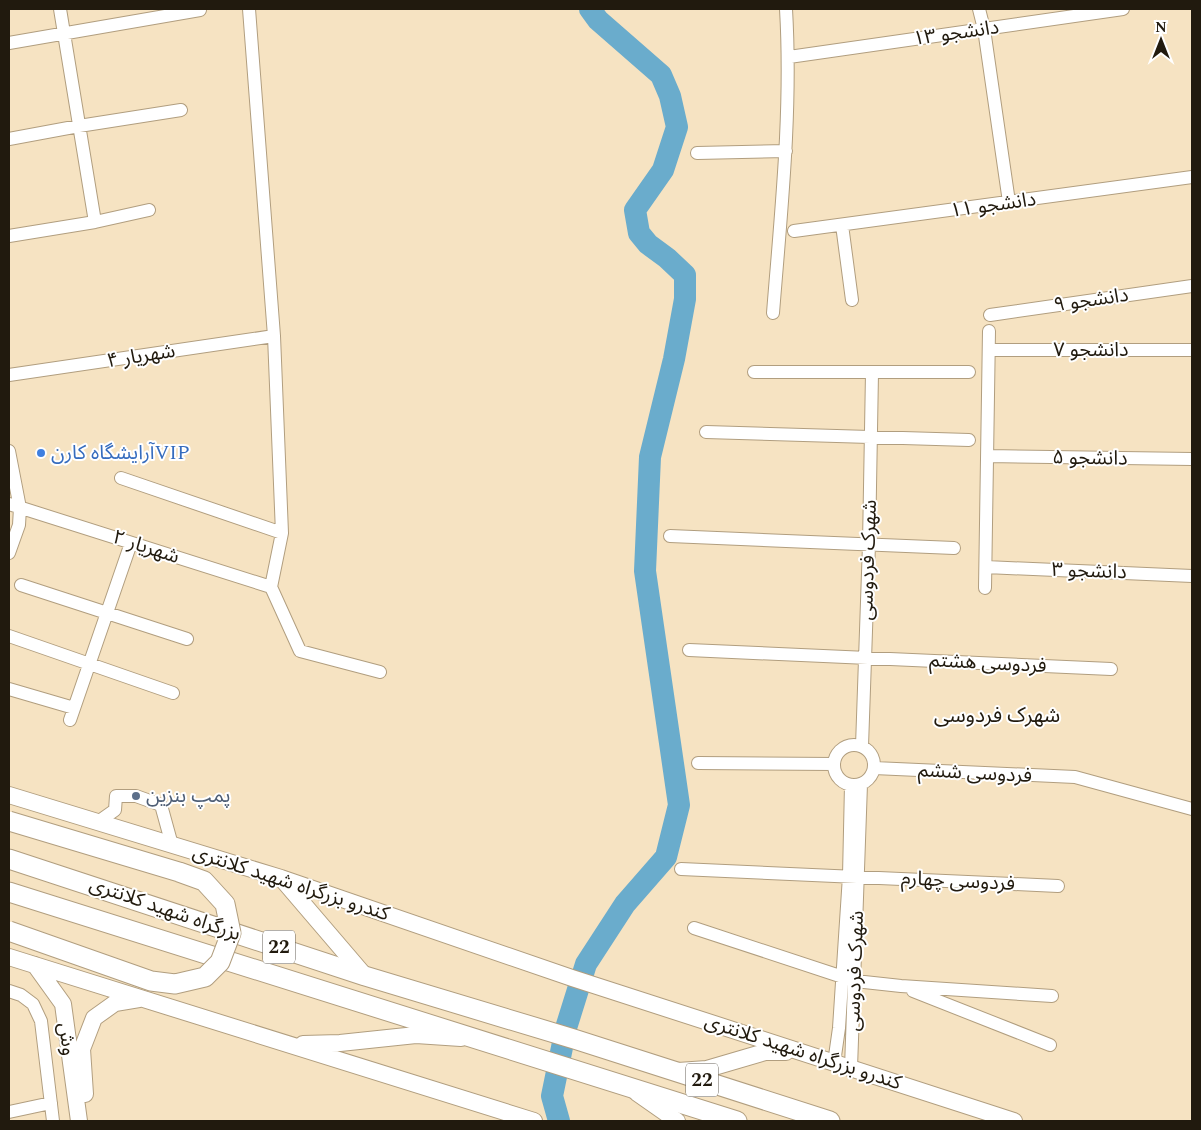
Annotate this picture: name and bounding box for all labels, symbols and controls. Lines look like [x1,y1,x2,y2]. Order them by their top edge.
street label: دانشجو ۱۳ [911,12,1001,54]
north arrow [1136,15,1186,65]
text: N [1155,17,1167,38]
street label: دانشجو ۱۱ [948,184,1038,226]
street label: دانشجو ۹ [1052,280,1130,320]
street label: دانشجو ۷ [1053,335,1129,365]
street label: شهریار ۴ [105,336,177,376]
place label: آرایشگاه کارنVIP [51,438,190,468]
street label: دانشجو ۵ [1052,442,1128,474]
marker: آرایشگاه کارنVIP [35,447,47,459]
street label: شهرک فردوسی [851,499,885,621]
street label: ۲ شهریار [109,522,183,572]
street label: دانشجو ۳ [1051,555,1127,587]
street label: فردوسی هشتم [929,645,1047,681]
district label: شهرک فردوسی [934,700,1060,732]
street label: فردوسی ششم [917,755,1033,791]
place label: پمپ بنزین [146,781,231,811]
marker: پمپ بنزین [130,790,142,802]
street label: کندرو بزرگراه شهید کلانتری [189,837,394,929]
street label: فردوسی چهارم [900,863,1016,899]
street label: بزرگراه شهید کلانتری [85,869,245,949]
street label: شهرک فردوسی [838,910,872,1032]
road number: 22 [263,930,295,964]
street label: کندرو بزرگراه شهید کلانتری [701,1006,906,1098]
street label: وش [50,1021,84,1057]
road number: 22 [686,1064,718,1096]

